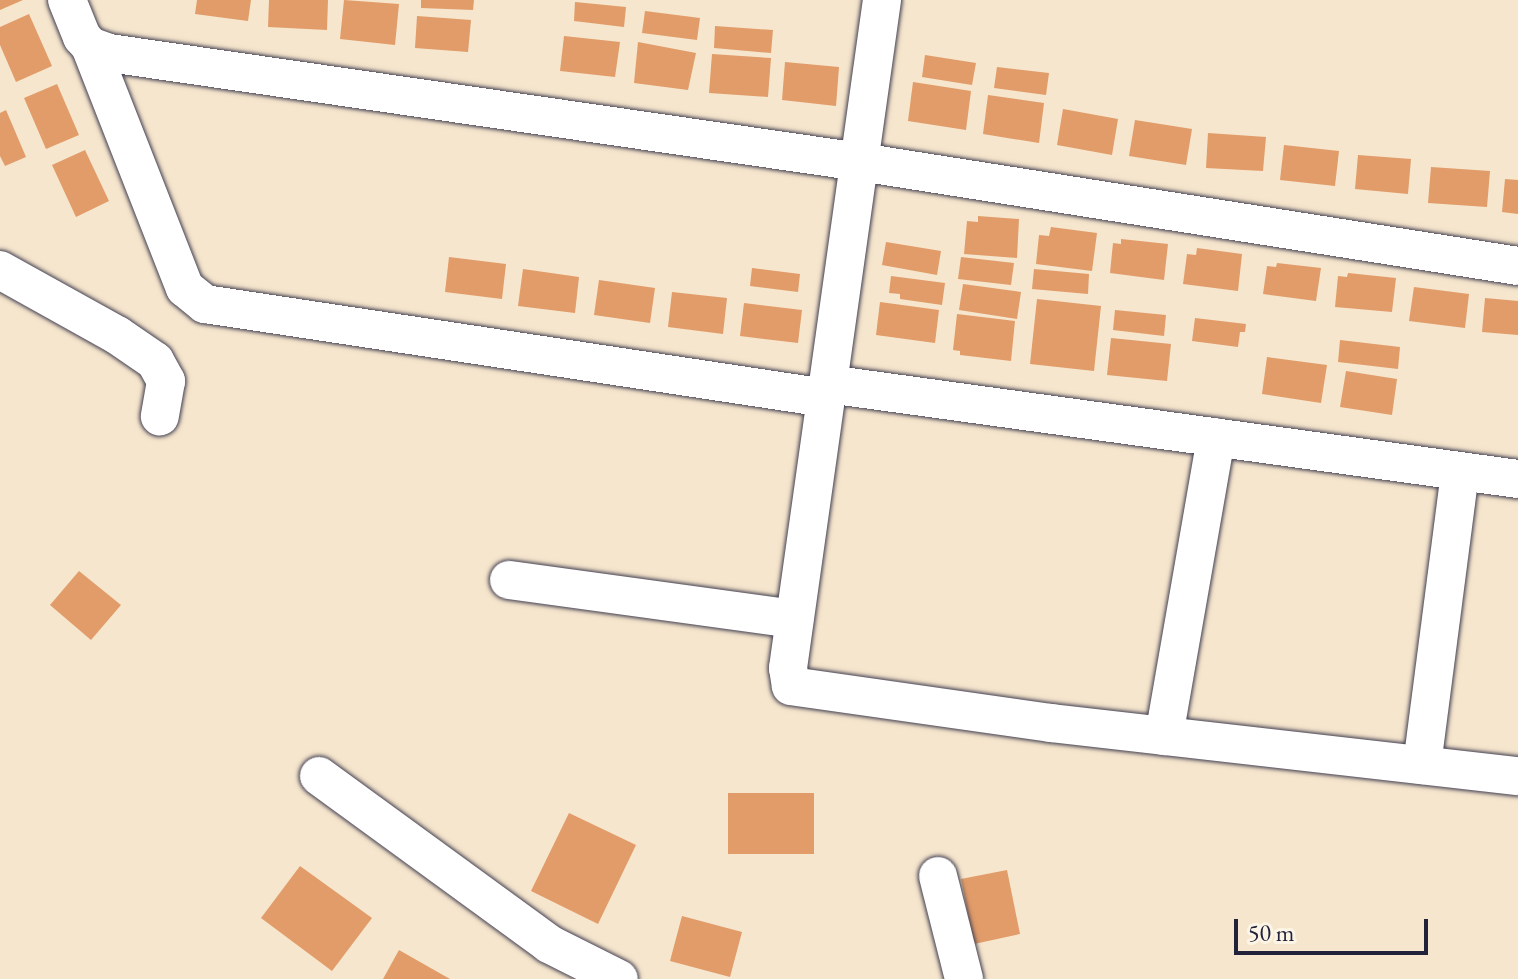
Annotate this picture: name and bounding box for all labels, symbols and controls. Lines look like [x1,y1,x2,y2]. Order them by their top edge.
scale bar [1238,903,1432,953]
text: 50 m [1248,917,1295,948]

